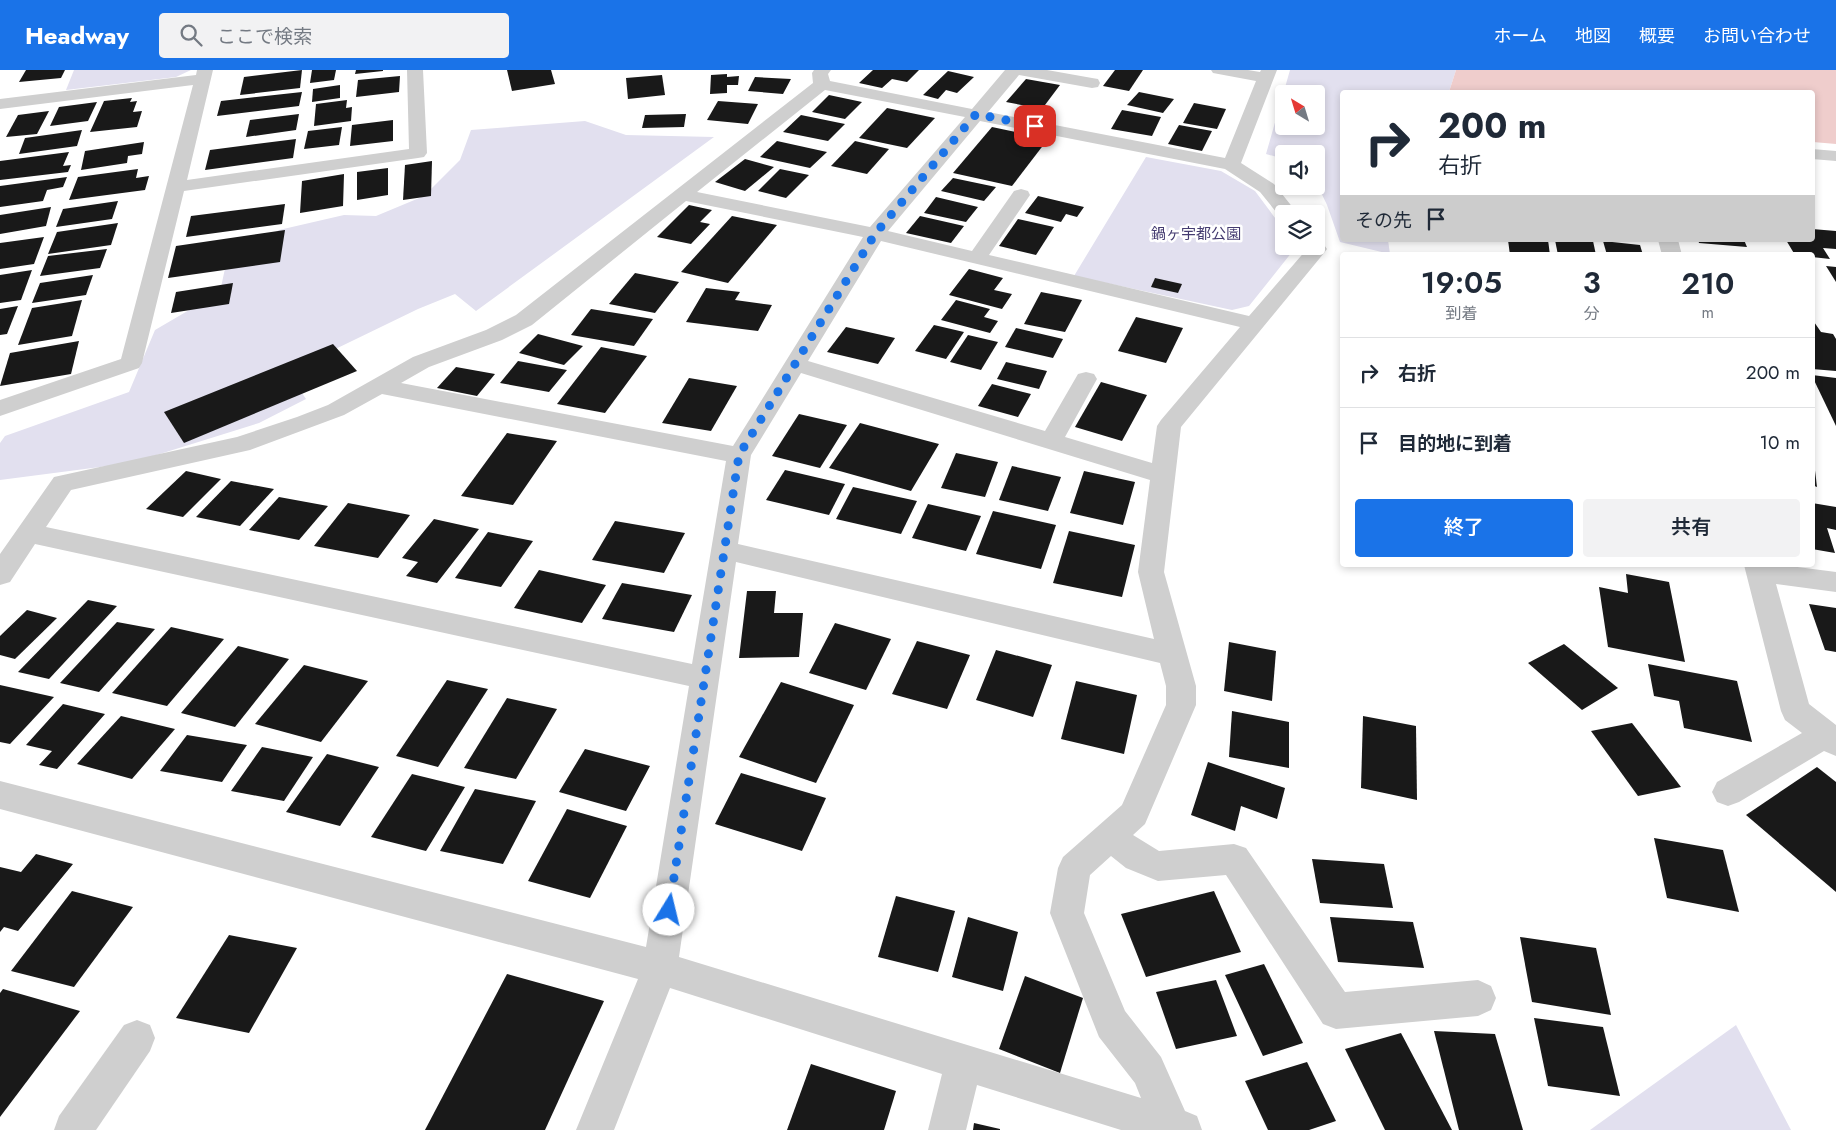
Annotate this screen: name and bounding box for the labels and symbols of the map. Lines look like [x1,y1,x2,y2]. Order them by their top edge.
north arrow [1275,85,1325,135]
pin [1014,105,1056,147]
park label: 鍋ヶ宇都公園 [1151,223,1241,245]
position arrow [642,883,694,935]

